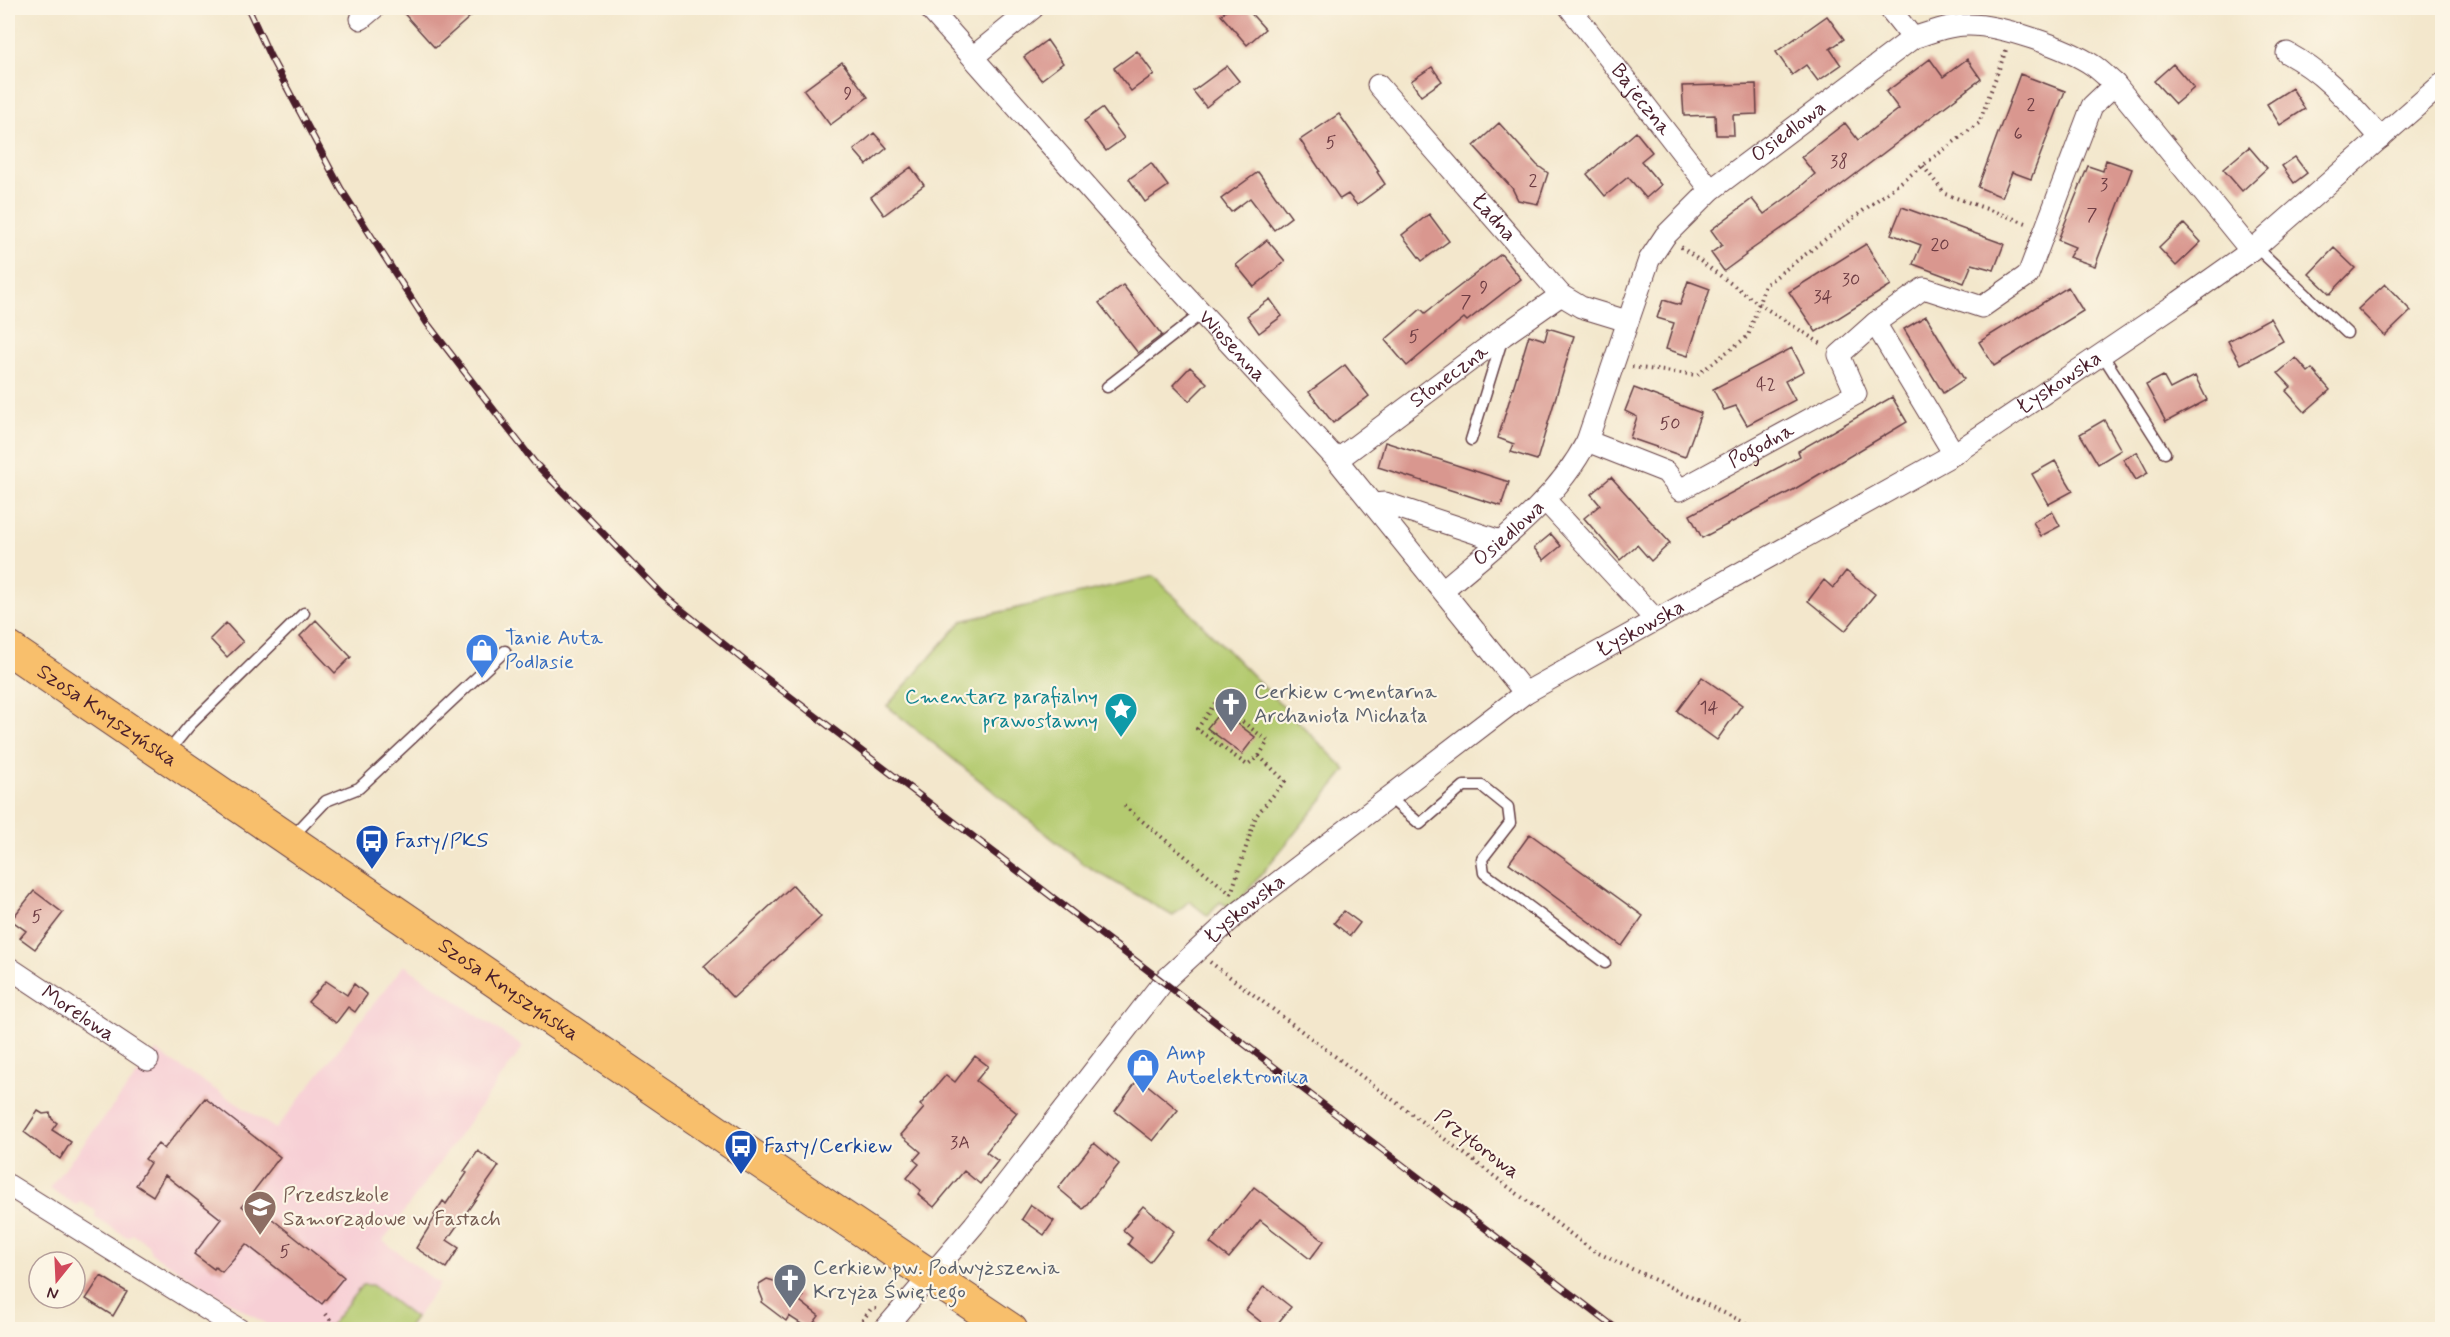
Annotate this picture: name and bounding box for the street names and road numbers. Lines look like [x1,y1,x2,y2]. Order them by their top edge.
street label: Bajeczna [1604,58,1678,142]
street label: Osiedlowa [1745,94,1832,169]
street label: Ładna [1465,187,1522,248]
street label: Wiosenna [1192,304,1272,388]
street label: Słoneczna [1404,337,1494,415]
street label: Łyskowska [2012,344,2107,421]
street label: Pogodna [1723,416,1799,475]
street label: Osiedlowa [1467,494,1551,573]
street label: Łyskowska [1592,593,1690,664]
street label: Szosa Knyszyńska [31,658,183,774]
street label: Łyskowska [1199,868,1291,951]
street label: Szosa Knyszyńska [433,932,584,1048]
street label: Morelowa [36,979,120,1048]
street label: Przytorowa [1429,1103,1525,1185]

